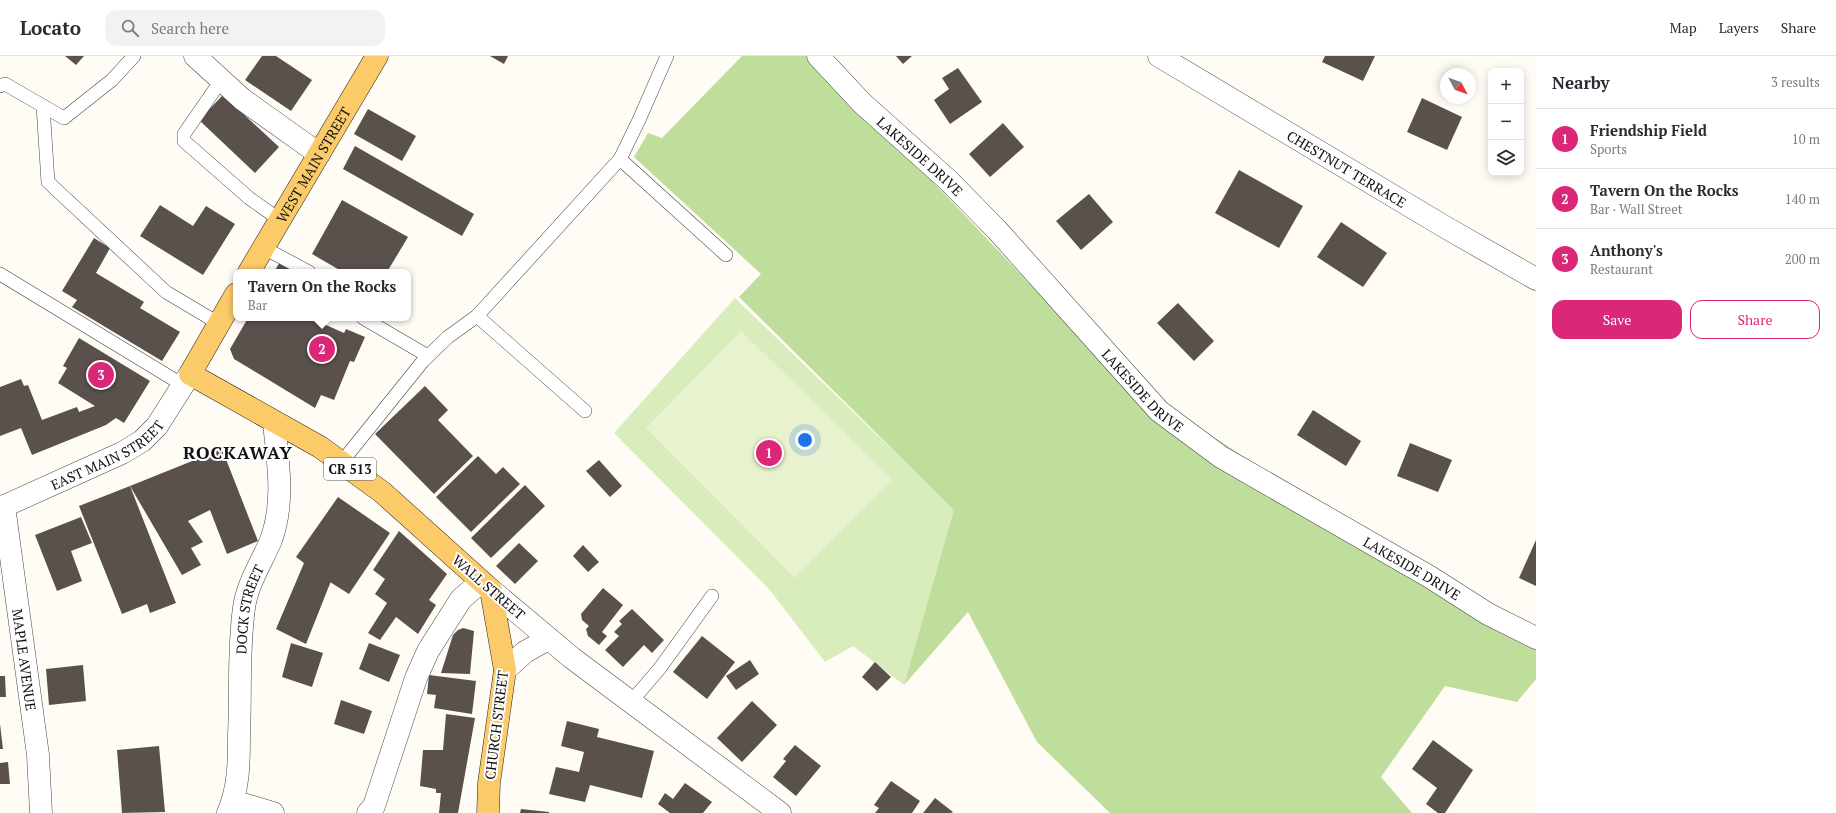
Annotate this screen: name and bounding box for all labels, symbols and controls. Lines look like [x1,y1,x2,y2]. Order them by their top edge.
search box [105,10,385,46]
text: Locato [20,15,81,40]
icon: search [119,17,141,39]
text: Search here [151,18,229,38]
text: Map [1670,18,1697,37]
text: Layers [1719,18,1759,37]
text: Share [1781,18,1816,37]
north arrow [1440,68,1476,104]
map controls [1488,68,1524,176]
button: + [1488,68,1524,104]
text: Nearby [1552,71,1610,94]
text: 3 results [1771,73,1820,91]
street label: WEST MAIN STREET [271,103,355,226]
button: − [1488,104,1524,140]
street label: LAKESIDE DRIVE [873,112,967,200]
text: Friendship Field [1590,120,1707,140]
street label: CHESTNUT TERRACE [1284,125,1410,211]
text: 1 [1561,130,1569,148]
text: 10 m [1792,130,1820,148]
button: layers [1488,140,1524,176]
text: Sports [1590,140,1627,158]
text: Tavern On the Rocks [1590,180,1739,200]
text: 2 [1561,190,1569,208]
text: 140 m [1785,190,1820,208]
text: Bar · Wall Street [1590,200,1683,218]
text: Anthony's [1590,240,1663,260]
text: 3 [1561,250,1569,268]
text: 200 m [1785,250,1820,268]
text: Restaurant [1590,260,1653,278]
popup [233,269,411,321]
text: Tavern On the Rocks [248,276,396,296]
text: Bar [248,296,267,314]
button: Save [1552,300,1682,339]
button: Share [1690,300,1820,339]
pin: 2 [309,334,335,364]
street label: LAKESIDE DRIVE [1098,345,1188,436]
pin: 3 [88,360,114,390]
street label: EAST MAIN STREET [47,416,168,494]
your location [795,430,815,450]
pin: 1 [756,438,782,468]
district label: ROCKAWAY [183,440,293,464]
road number: CR 513 [324,458,376,480]
street label: LAKESIDE DRIVE [1360,531,1465,604]
street label: WALL STREET [449,550,530,624]
street label: DOCK STREET [231,561,268,655]
street label: MAPLE AVENUE [9,607,41,712]
street label: CHURCH STREET [480,669,512,781]

